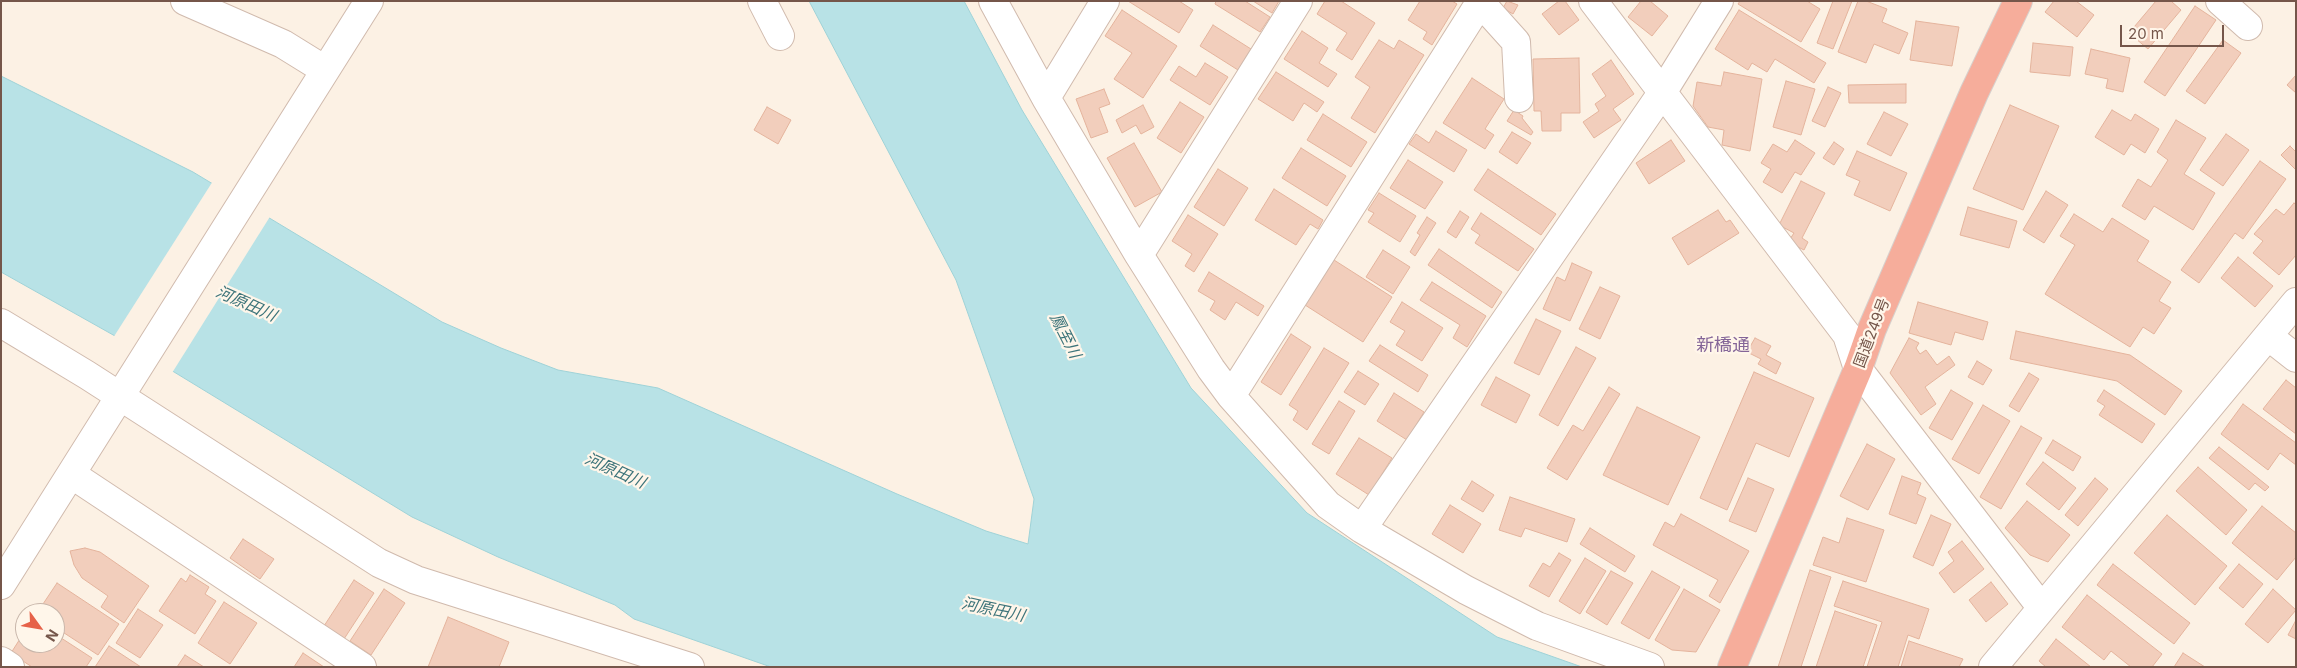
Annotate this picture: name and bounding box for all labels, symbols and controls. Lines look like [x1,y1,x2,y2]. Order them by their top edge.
scale bar [2122,15,2226,47]
text: 20 m [2128,24,2164,43]
water label: 河原田川 [213,282,279,326]
street label: 国道249号 [1851,296,1893,370]
water label: 鳳至川 [1046,310,1084,362]
district label: 新橋通 [1696,335,1750,357]
water label: 河原田川 [582,449,648,493]
water label: 河原田川 [960,594,1026,626]
north arrow [15,603,65,653]
text: N [42,627,62,645]

